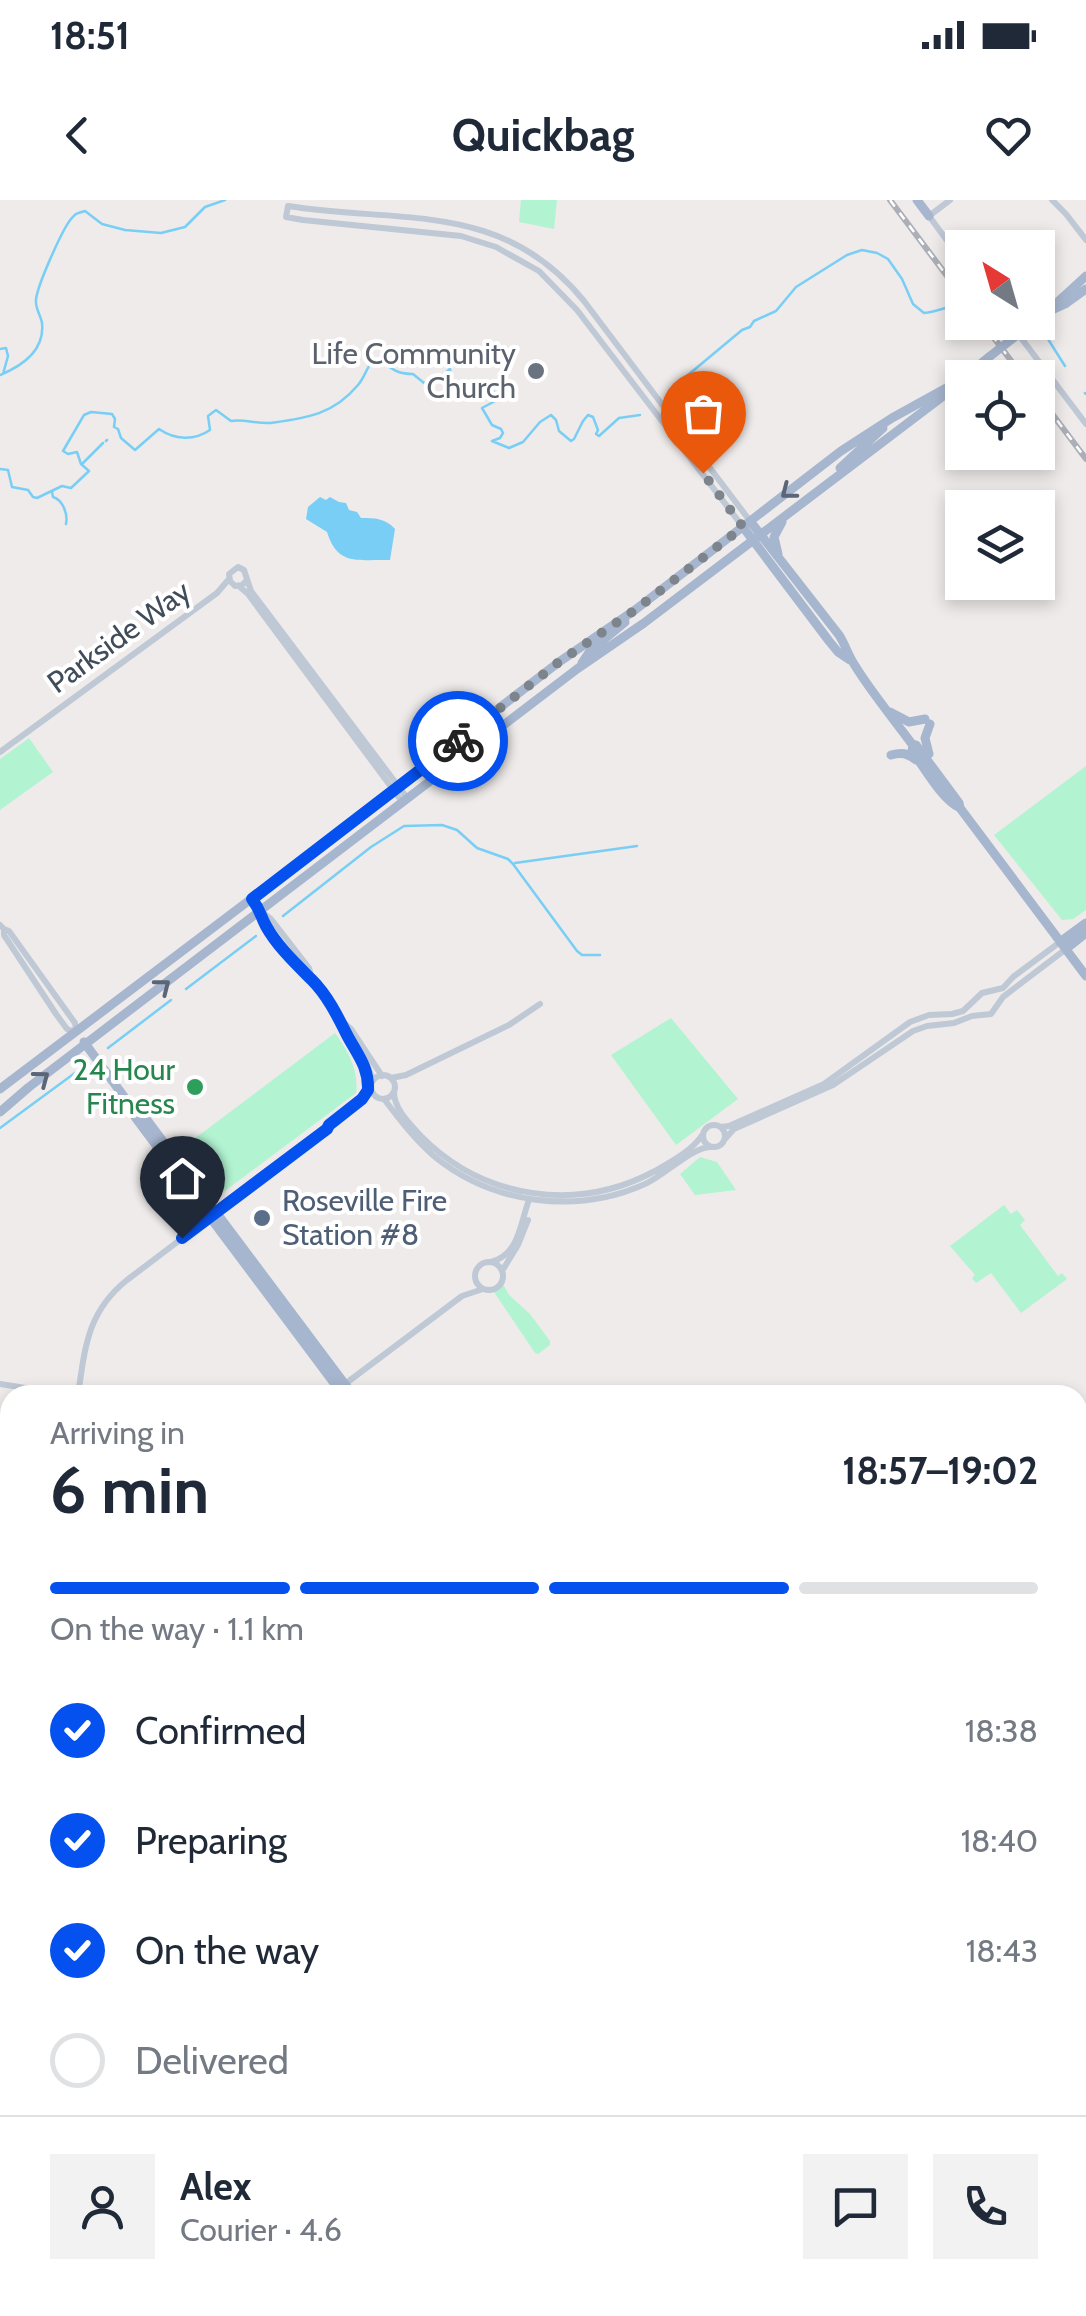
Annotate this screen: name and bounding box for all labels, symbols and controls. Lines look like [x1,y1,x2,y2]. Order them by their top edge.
text: 18:51 [50,12,130,59]
icon: back [50,108,105,163]
text: Quickbag [452,108,634,162]
icon: heart [981,108,1036,163]
north arrow [945,230,1055,340]
map controls [945,230,1055,600]
place label: Life Community Church [312,335,516,406]
marker: Life Community Church [525,360,547,382]
button: locate [945,360,1055,470]
pin [661,371,746,474]
icon: bag [676,386,731,441]
one-way arrow [781,480,799,498]
button: layers [945,490,1055,600]
street label: Parkside Way [40,572,197,701]
courier [408,691,508,791]
icon: bike [431,714,486,769]
one-way arrow [152,980,170,998]
place label: 24 Hour Fitness [73,1051,176,1122]
one-way arrow [31,1072,49,1089]
marker: 24 Hour Fitness [184,1076,206,1098]
pin [140,1136,225,1239]
icon: home [155,1151,210,1206]
place label: Roseville Fire Station #8 [282,1182,447,1253]
marker: Roseville Fire Station #8 [251,1207,273,1229]
text: Arriving in [50,1413,185,1452]
text: 18:57–19:02 [842,1447,1038,1494]
text: 6 min [50,1450,209,1529]
text: On the way · 1.1 km [50,1609,304,1648]
icon: check [50,1703,105,1758]
text: Confirmed [135,1707,306,1754]
text: 18:38 [965,1711,1038,1750]
icon: check [50,1813,105,1868]
text: Preparing [135,1817,287,1864]
text: 18:40 [961,1821,1038,1860]
icon: check [50,1923,105,1978]
text: On the way [135,1927,319,1974]
text: 18:43 [966,1931,1038,1970]
text: Delivered [135,2037,289,2084]
button: person [50,2154,155,2259]
button: chat [803,2154,908,2259]
button: phone [933,2154,1038,2259]
text: Alex [180,2163,251,2210]
text: Courier · 4.6 [180,2210,342,2249]

